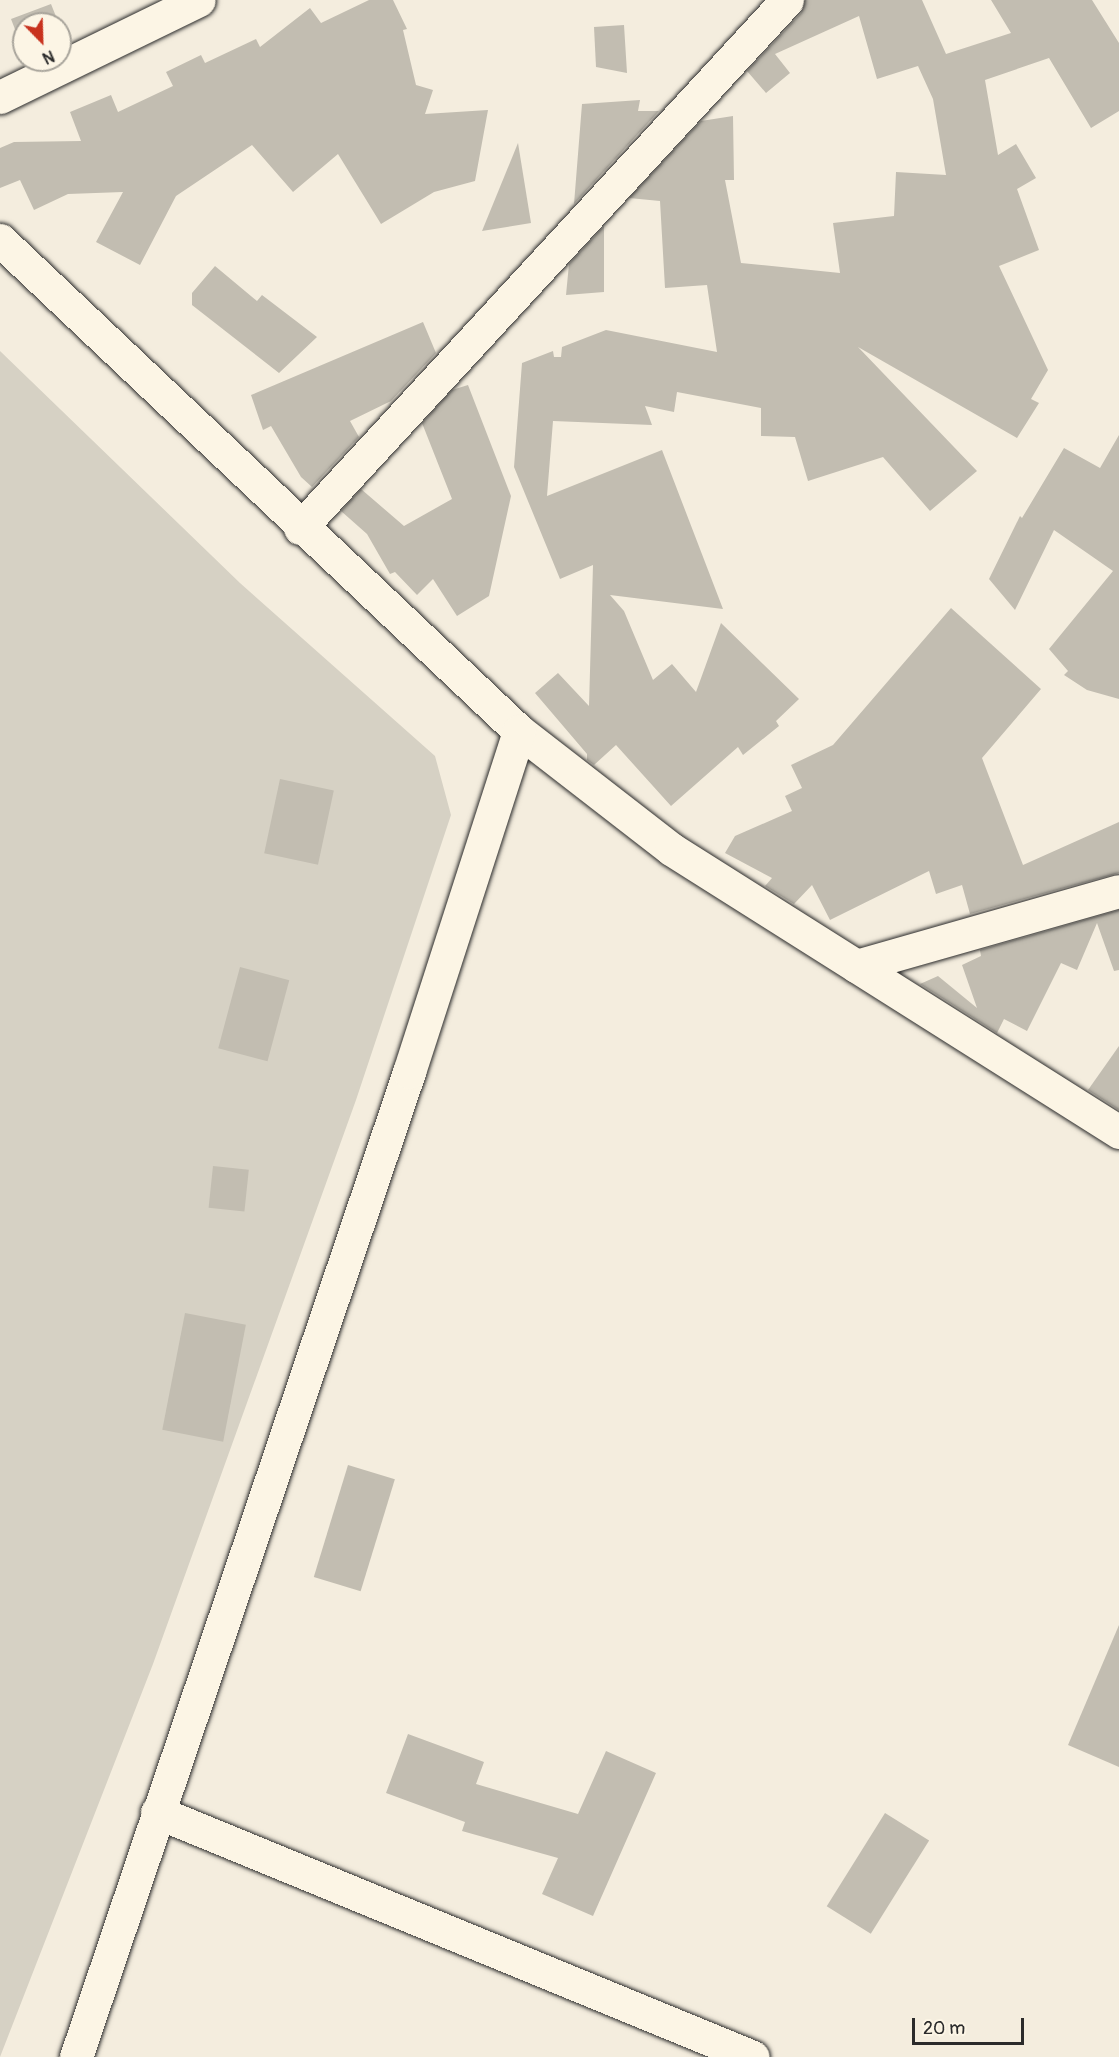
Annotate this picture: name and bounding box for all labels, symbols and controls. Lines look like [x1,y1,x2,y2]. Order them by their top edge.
north arrow [12,12,72,72]
text: N [39,45,57,68]
scale bar [915,2006,1028,2044]
text: 20 m [923,2017,965,2040]

